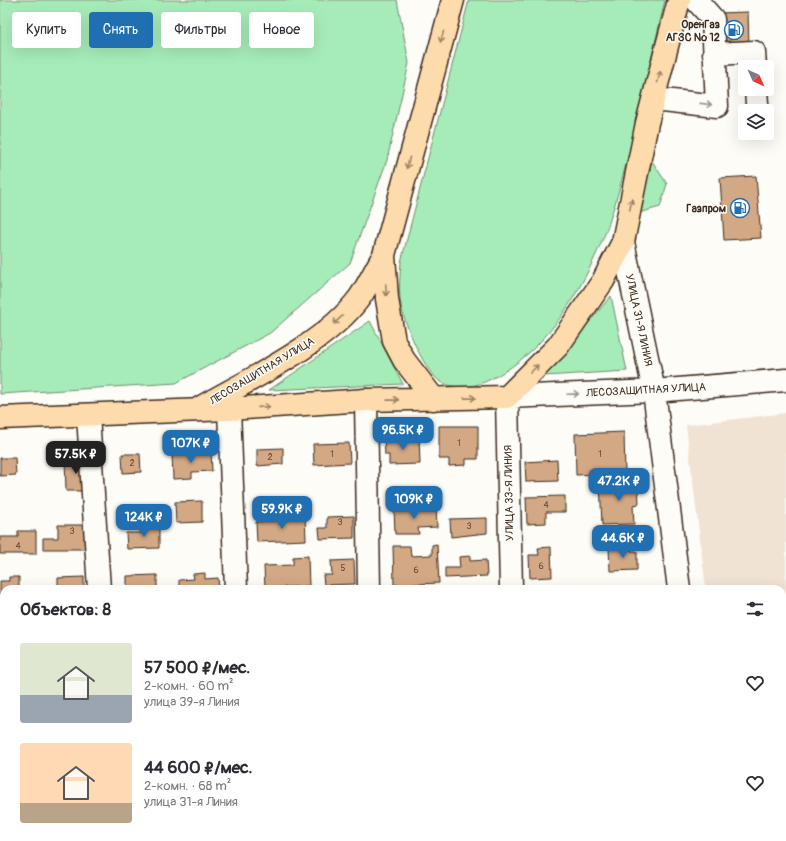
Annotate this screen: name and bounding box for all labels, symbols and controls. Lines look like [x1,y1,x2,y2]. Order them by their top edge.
chip: Купить [12,12,81,48]
chip: Снять [89,12,153,48]
chip: Фильтры [161,12,241,48]
chip: Новое [249,12,314,48]
place label: ОренГаз АГЗС № 12 [666,18,720,44]
fuel station icon: ОренГаз АГЗС № 12 [723,19,745,41]
one-way arrow [438,31,445,44]
north arrow [738,60,774,96]
map controls [738,60,774,140]
one-way arrow [656,71,664,84]
one-way arrow [699,100,712,108]
button: layers [738,104,774,140]
one-way arrow [404,156,412,169]
fuel station icon: Газпром [729,197,751,219]
one-way arrow [627,198,635,211]
place label: Газпром [686,202,726,215]
street label: УЛИЦА 31-Я ЛИНИЯ [623,273,655,367]
one-way arrow [382,283,390,296]
one-way arrow [333,315,343,324]
street label: ЛЕСОЗАЩИТНАЯ УЛИЦА [206,335,317,408]
one-way arrow [529,364,539,374]
street label: ЛЕСОЗАЩИТНАЯ УЛИЦА [585,380,706,400]
one-way arrow [566,390,579,398]
one-way arrow [463,394,476,402]
one-way arrow [386,396,399,403]
one-way arrow [257,403,270,410]
pin: 96.5K ₽ [366,417,440,451]
text: 96.5K ₽ [382,422,424,438]
pin: 107K ₽ [158,430,224,464]
text: 107K ₽ [171,435,211,451]
house number: 1 [457,438,461,449]
pin: 57.5K ₽ [39,441,113,475]
street label: УЛИЦА 33-Я ЛИНИЯ [502,445,516,541]
text: 57.5K ₽ [55,446,97,462]
house number: 1 [330,449,334,460]
house number: 1 [598,449,602,460]
house number: 2 [267,452,273,463]
house number: 2 [129,458,135,469]
pin: 47.2K ₽ [582,468,656,502]
text: 47.2K ₽ [598,473,641,489]
pin: 109K ₽ [381,486,447,520]
text: 109K ₽ [394,491,434,507]
pin: 59.9K ₽ [245,496,319,530]
house number: 4 [543,500,549,511]
text: 59.9K ₽ [261,501,303,517]
pin: 124K ₽ [111,504,177,538]
text: 124K ₽ [125,509,163,525]
house number: 3 [337,517,343,528]
house number: 3 [466,521,472,532]
pin: 44.6K ₽ [586,525,660,559]
house number: 3 [69,526,75,537]
text: 44.6K ₽ [601,530,645,546]
house number: 4 [15,541,21,552]
house number: 6 [538,561,544,572]
house number: 5 [341,563,346,574]
house number: 6 [413,565,419,576]
icon: filters [744,598,766,620]
text: Объектов: 8 [20,599,111,620]
text: 57 500 ₽/мес. [144,657,250,678]
icon: home [52,659,100,707]
icon: heart [744,672,766,694]
text: 2-комн. · 60 m² [144,678,234,694]
text: улица 39-я Линия [144,694,240,710]
text: 44 600 ₽/мес. [144,757,252,778]
icon: home [52,759,100,807]
icon: heart [744,772,766,794]
text: 2-комн. · 68 m² [144,778,231,794]
text: улица 31-я Линия [144,794,238,810]

